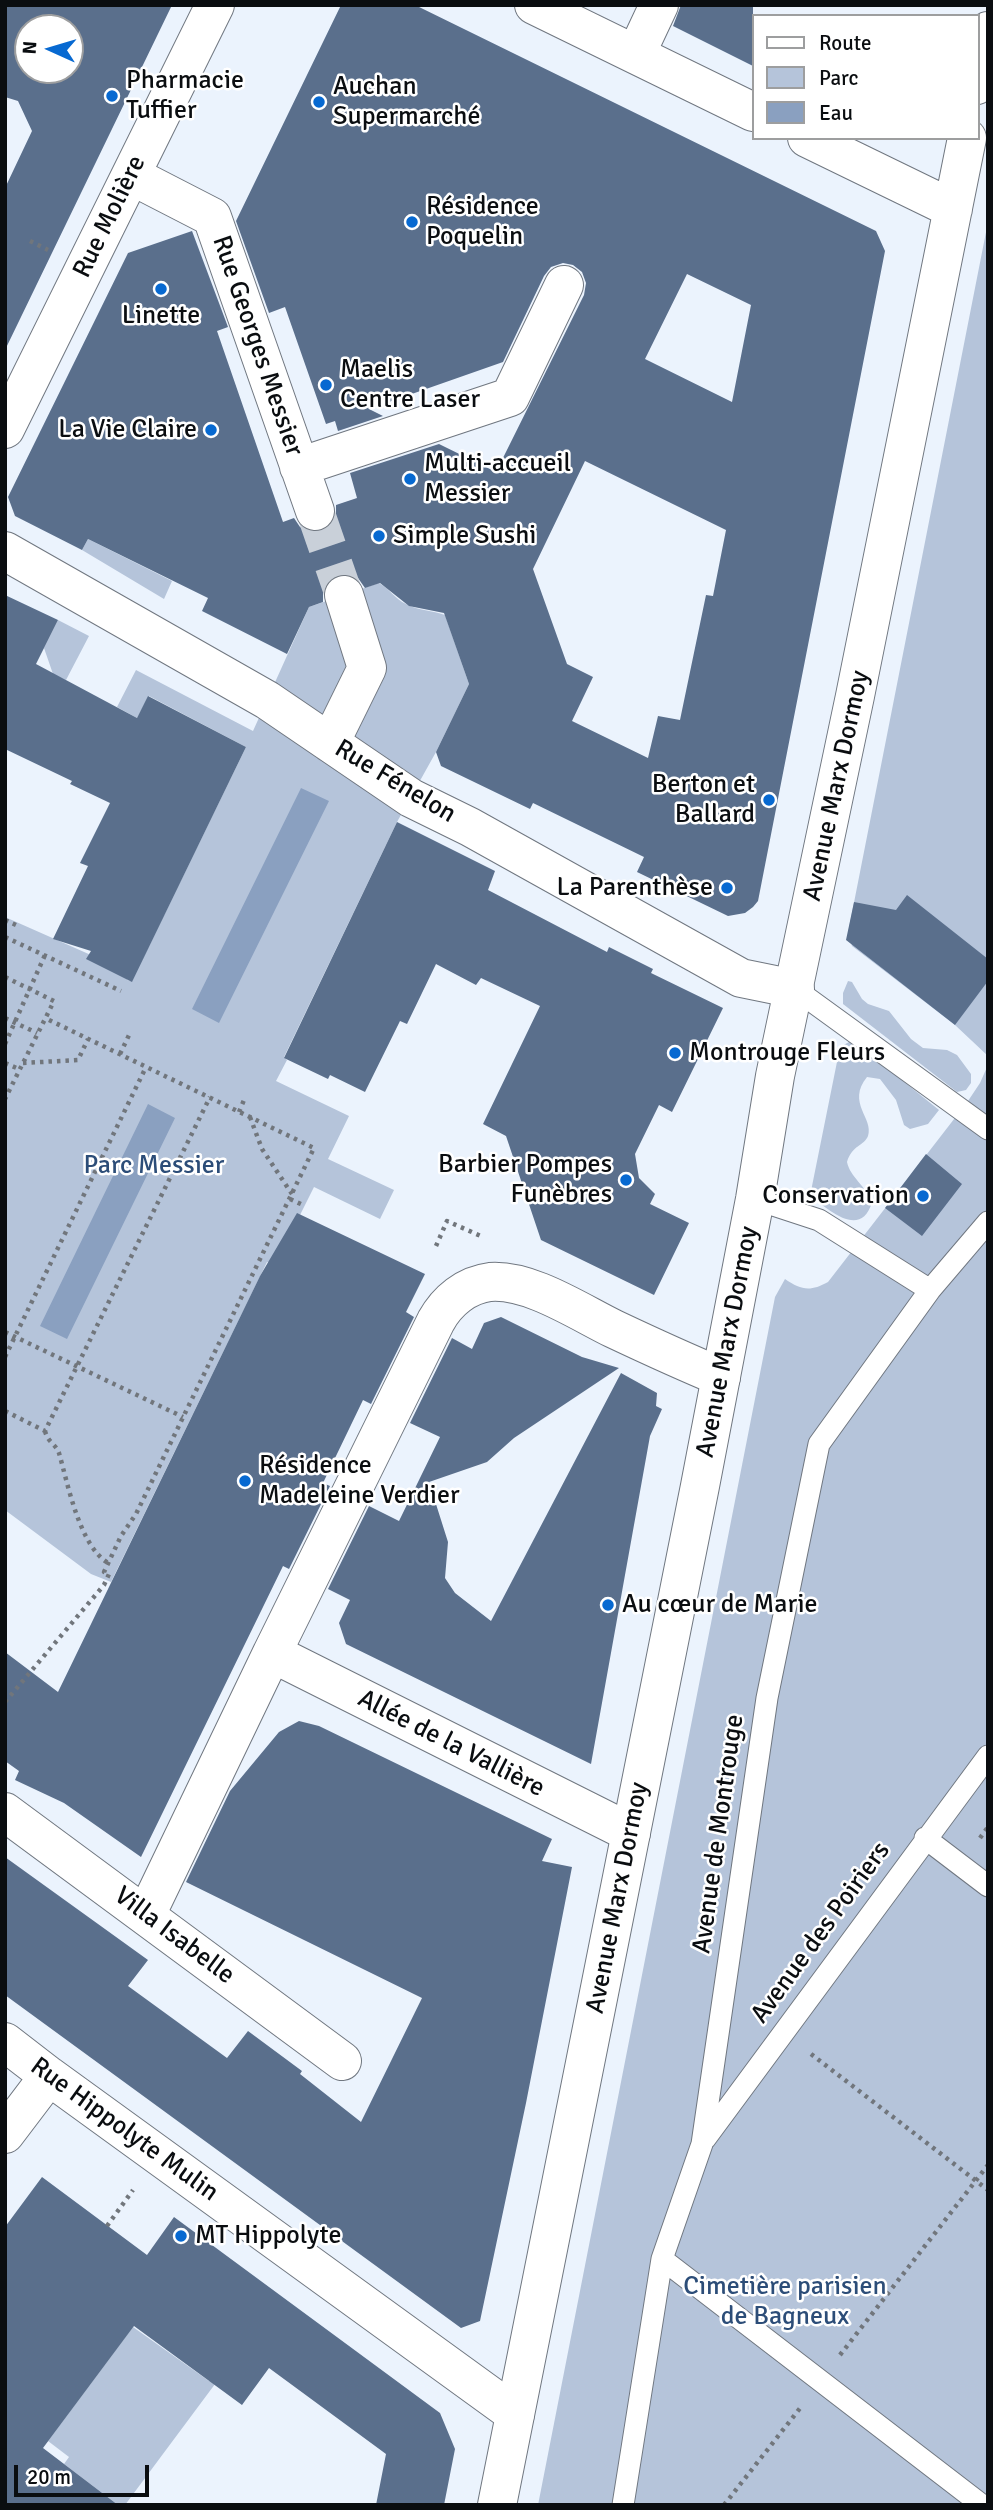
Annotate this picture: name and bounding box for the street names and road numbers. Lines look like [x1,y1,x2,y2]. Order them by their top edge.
street label: Rue Molière [67,151,153,283]
street label: Rue Georges Messier [205,232,309,460]
street label: Avenue Marx Dormoy [797,668,877,904]
street label: Rue Fénelon [329,734,461,830]
street label: Avenue Marx Dormoy [690,1224,766,1460]
street label: Allée de la Vallière [352,1683,550,1805]
street label: Avenue de Montrouge [687,1713,751,1955]
street label: Avenue Marx Dormoy [580,1780,656,2016]
street label: Avenue des Poiriers [745,1836,897,2030]
street label: Villa Isabelle [108,1881,240,1991]
street label: Rue Hippolyte Mulin [24,2051,224,2209]

